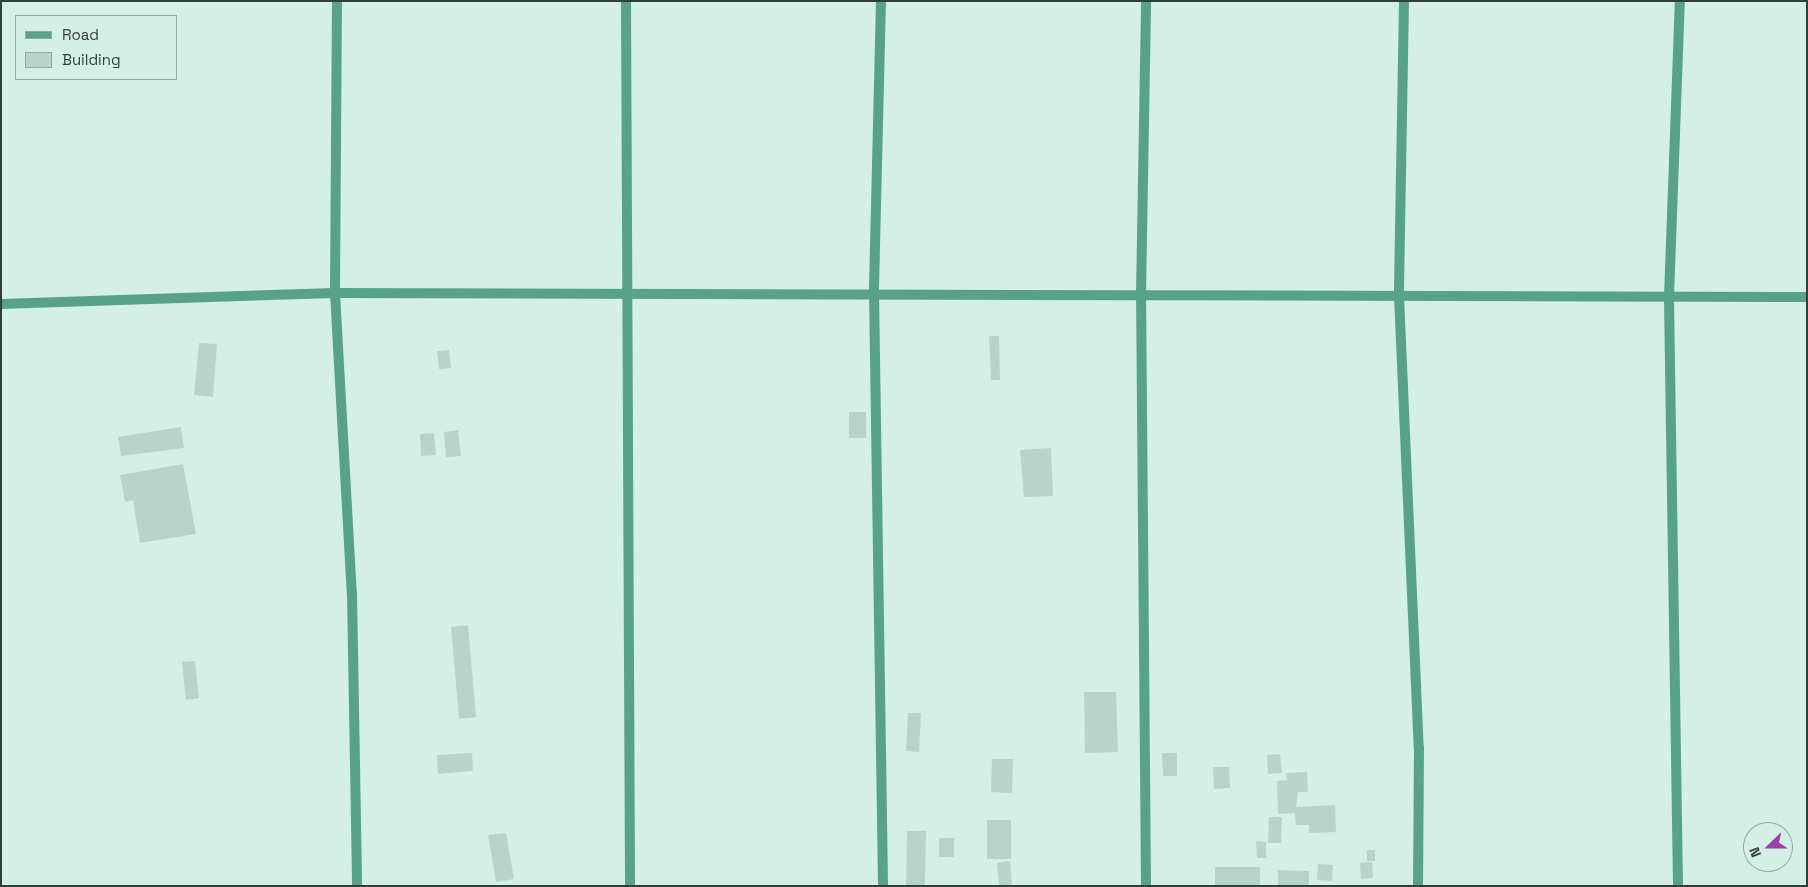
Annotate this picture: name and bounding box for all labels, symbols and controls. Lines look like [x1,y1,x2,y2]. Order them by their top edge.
legend [15,15,178,80]
text: Road [62,25,99,44]
text: Building [62,50,121,69]
north arrow [1743,822,1793,872]
text: N [1745,845,1765,860]

